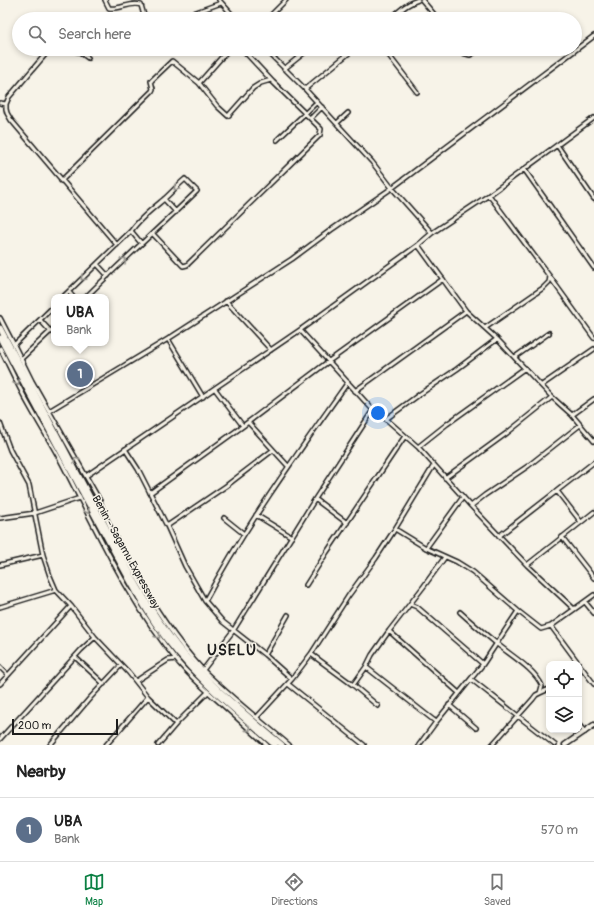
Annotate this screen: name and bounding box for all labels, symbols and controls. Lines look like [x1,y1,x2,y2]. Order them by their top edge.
search box [12,12,582,56]
icon: search [26,23,48,45]
text: Search here [58,25,131,44]
one-way arrow [173,183,181,191]
one-way arrow [119,257,127,265]
one-way arrow [80,273,88,281]
popup [51,294,109,346]
text: UBA [66,303,94,322]
text: Bank [66,322,92,338]
pin: 1 [67,359,93,389]
one-way arrow [13,379,20,386]
your location [368,403,388,423]
one-way arrow [74,457,81,464]
street label: Benin - Sagamu Expressway [89,493,163,611]
one-way arrow [82,507,89,514]
one-way arrow [154,631,161,638]
district label: USELU [207,641,257,660]
map controls [546,661,582,733]
button: locate [546,661,582,697]
button: layers [546,697,582,733]
scale bar [12,717,118,736]
text: 200 m [18,719,51,732]
one-way arrow [244,724,251,731]
text: Nearby [16,761,65,782]
text: UBA [54,812,82,831]
text: 1 [26,822,32,838]
text: 570 m [541,822,578,838]
text: Bank [54,831,80,847]
tab: Map [83,871,105,908]
tab: Directions [271,871,318,908]
tab: Saved [484,871,511,908]

